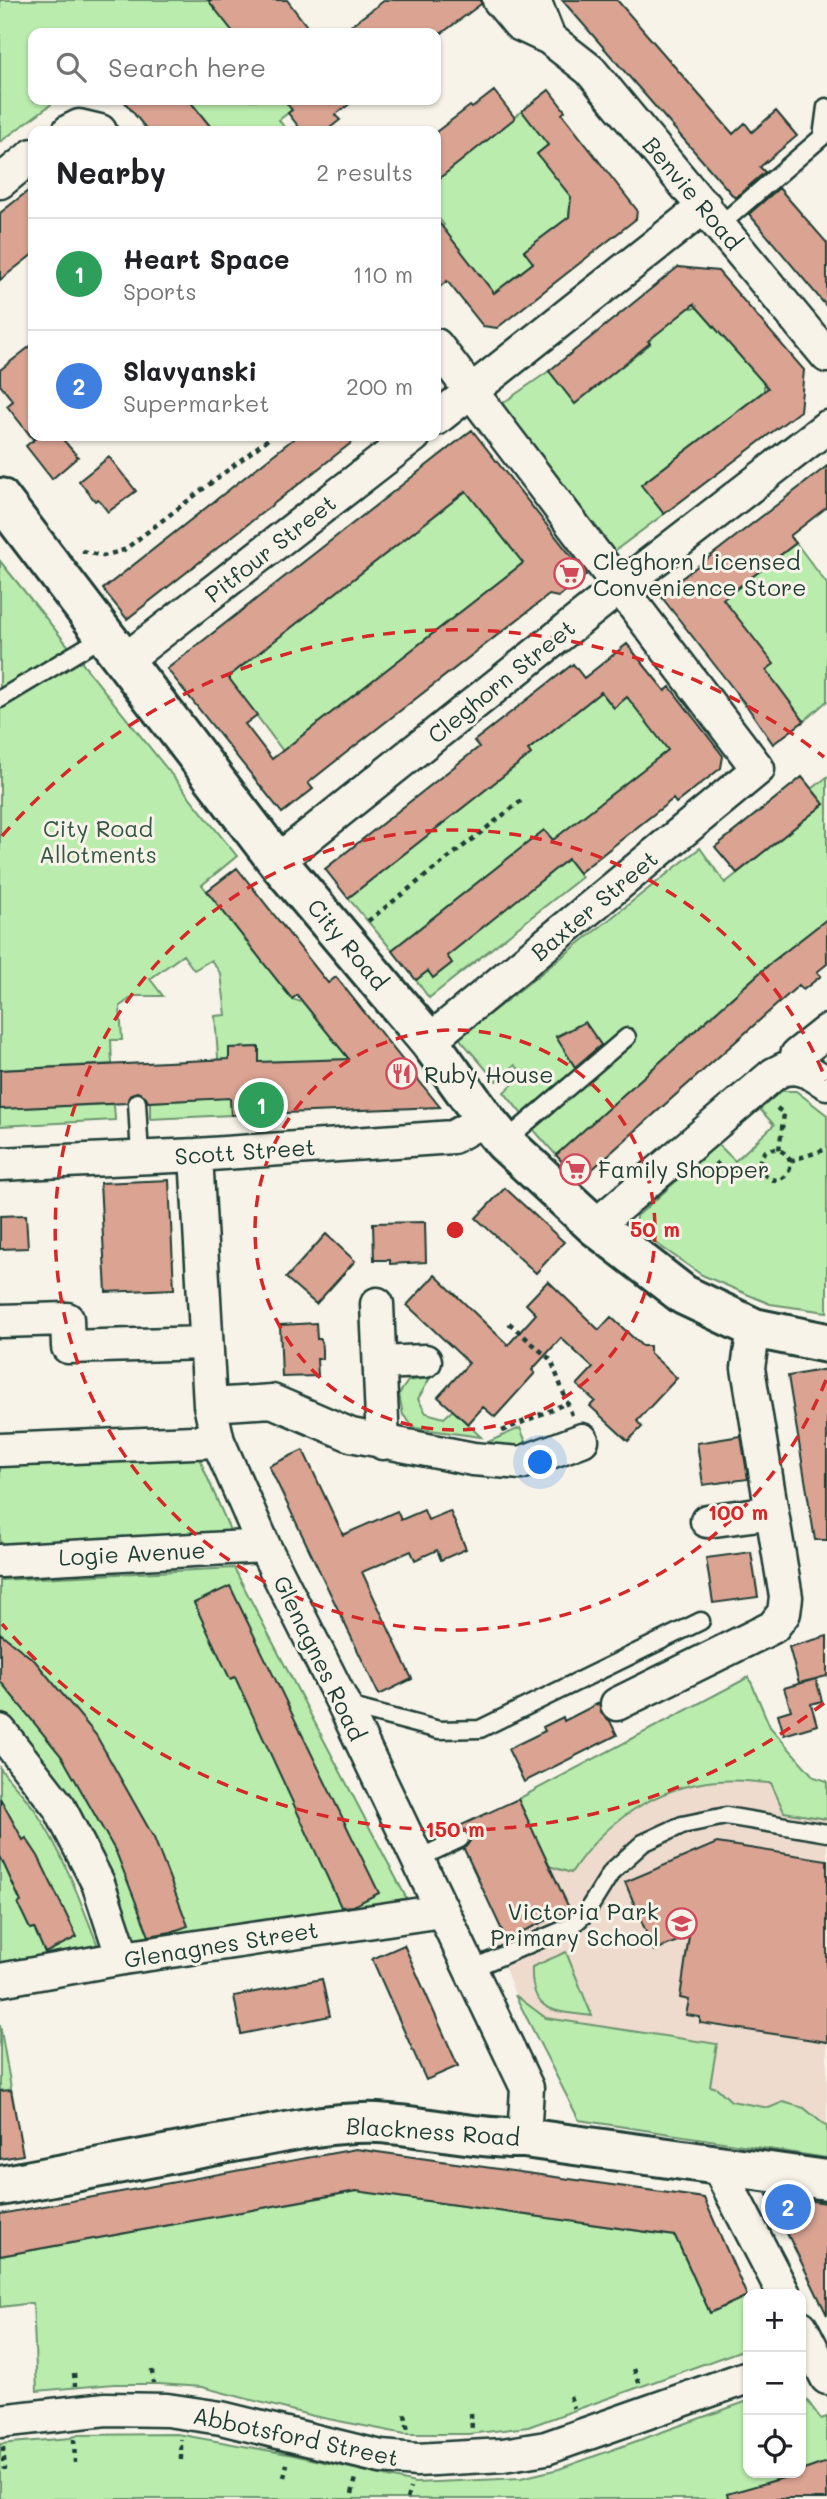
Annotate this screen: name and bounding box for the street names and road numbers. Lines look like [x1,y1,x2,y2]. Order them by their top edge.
street label: Benvie Road [637,130,749,256]
street label: Pitfour Street [198,487,342,609]
street label: Cleghorn Street [421,612,581,750]
street label: Baxter Street [524,843,664,967]
street label: City Road [301,892,395,996]
street label: Scott Street [174,1131,316,1171]
street label: Logie Avenue [58,1534,206,1572]
street label: Glenagnes Road [267,1570,373,1746]
street label: Glenagnes Street [122,1914,320,1974]
street label: Blackness Road [345,2110,521,2152]
street label: Abbotsford Street [190,2400,402,2472]

